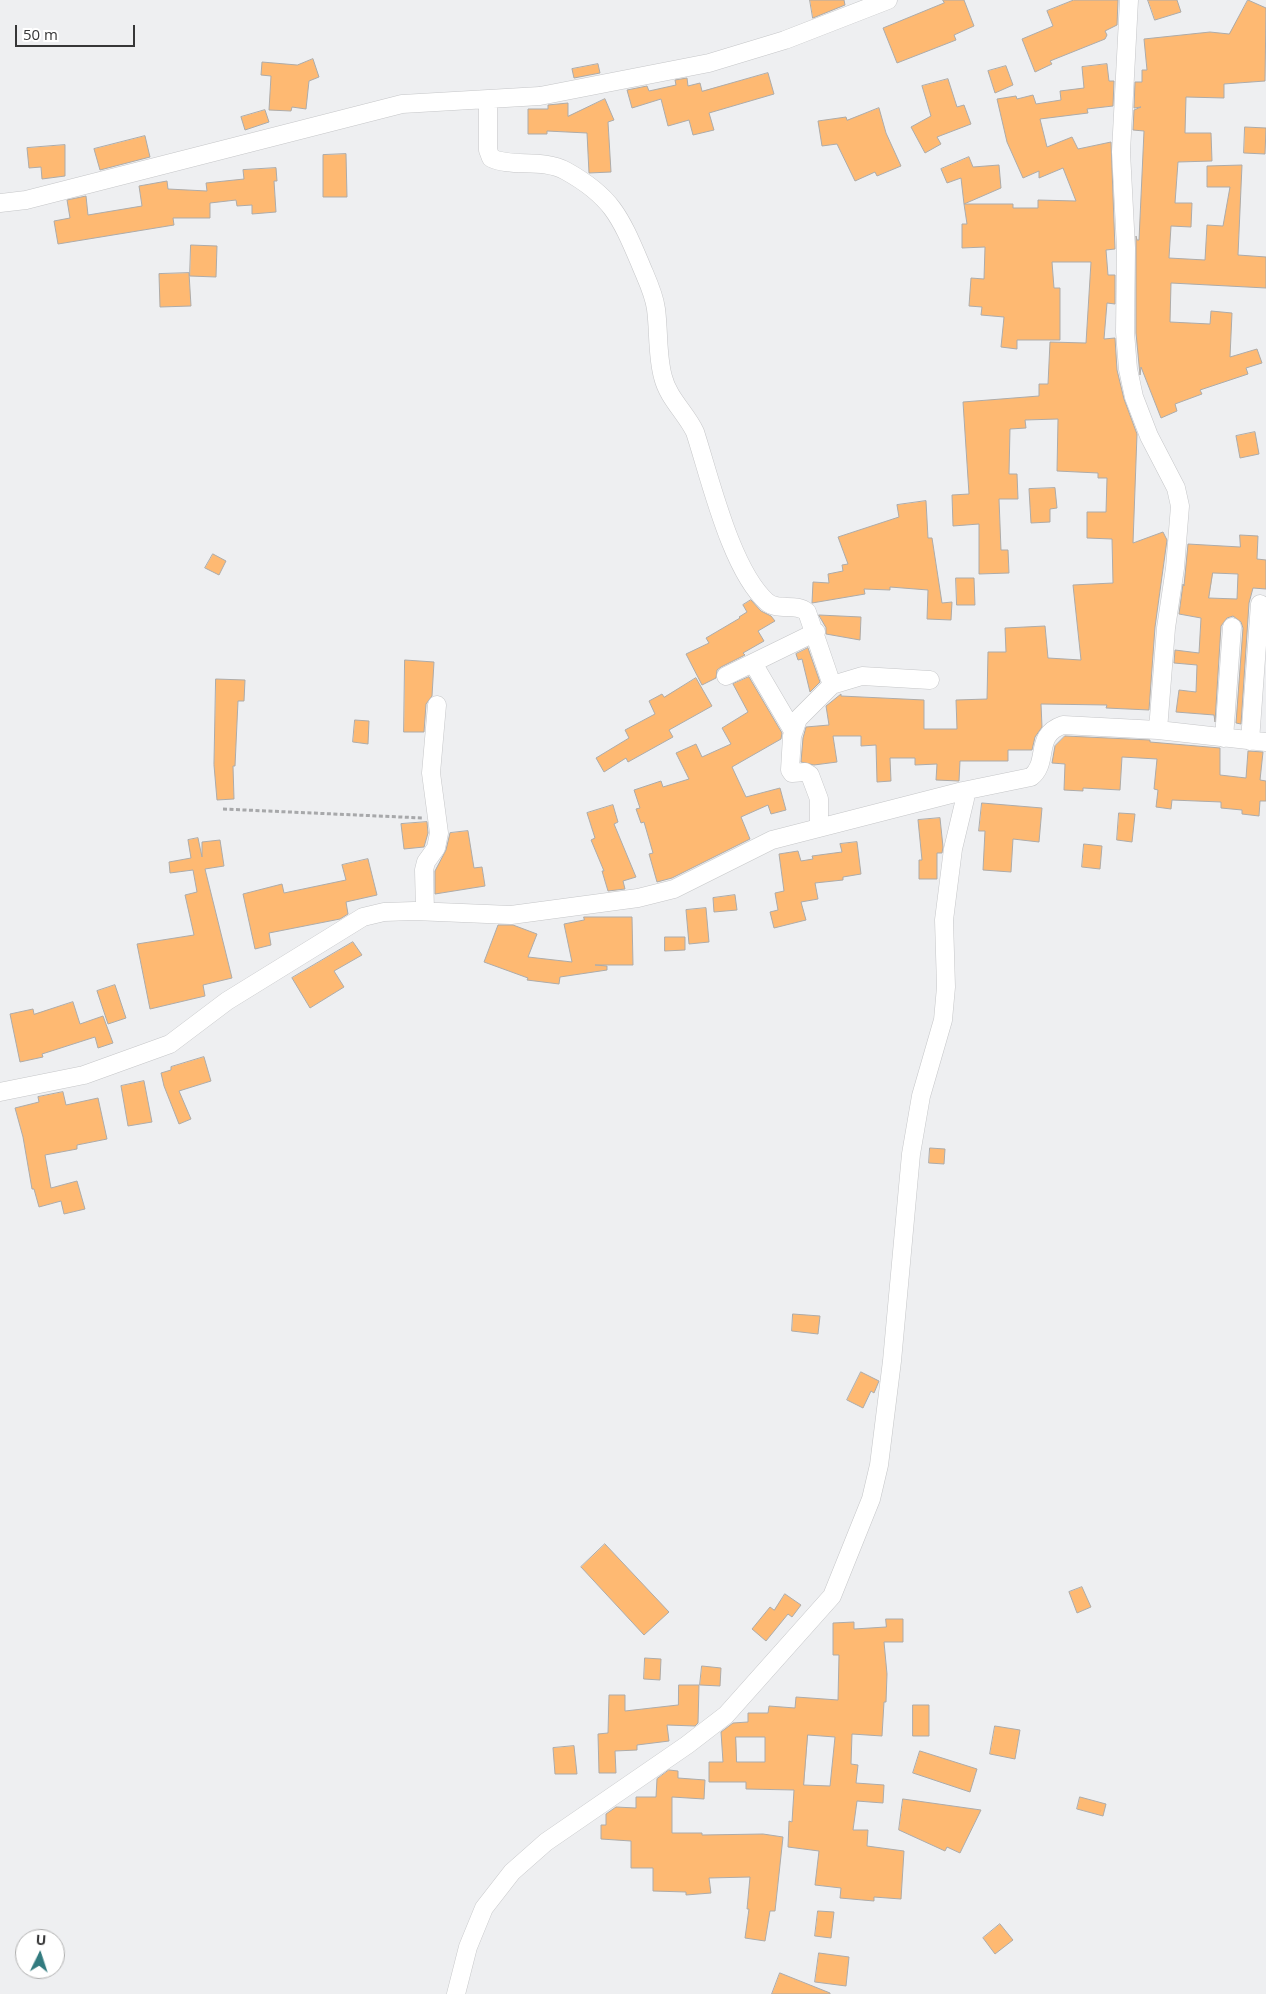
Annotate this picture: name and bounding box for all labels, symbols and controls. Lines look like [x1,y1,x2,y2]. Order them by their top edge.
scale bar [18,15,138,47]
text: 50 m [23,24,58,44]
north arrow [15,1929,65,1979]
text: U [35,1930,47,1949]

